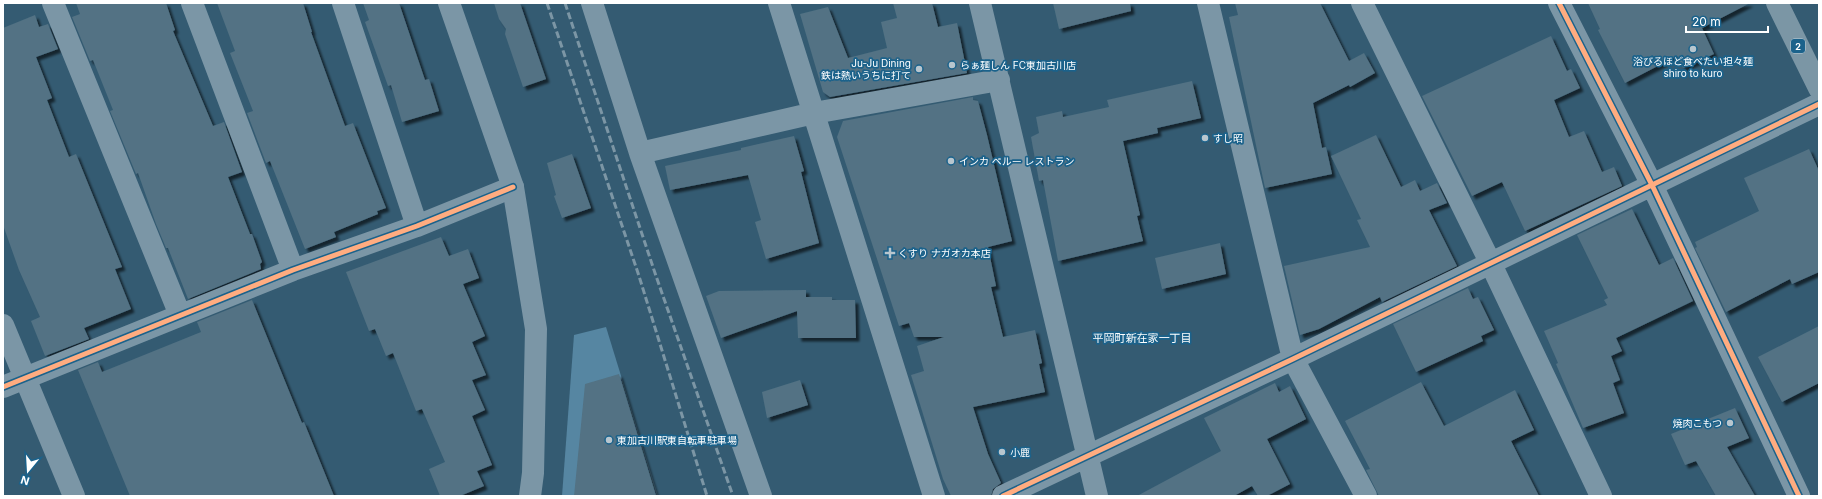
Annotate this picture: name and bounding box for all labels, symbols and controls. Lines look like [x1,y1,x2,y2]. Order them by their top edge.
scale bar [1686,8,1768,34]
text: 20 m [1692,14,1721,29]
road number: 2 [1791,39,1805,53]
marker: 浴びるほど食べたい担々麺 shiro to kuro [1688,44,1698,54]
place label: 浴びるほど食べたい担々麺 shiro to kuro [1633,55,1753,79]
place label: Ju-Ju Dining 鉄は熱いうちに打て [821,57,911,81]
place label: らぁ麺しん FC東加古川店 [960,59,1076,71]
marker: らぁ麺しん FC東加古川店 [947,60,957,70]
marker: Ju-Ju Dining 鉄は熱いうちに打て [914,64,924,74]
place label: すし昭 [1213,132,1243,144]
marker: すし昭 [1200,133,1210,143]
place label: インカ ペルー レストラン [959,155,1075,167]
marker: インカ ペルー レストラン [946,156,956,166]
place label: くすり ナガオカ本店 [898,247,991,259]
marker: くすり ナガオカ本店 [885,248,895,258]
district label: 平岡町新在家一丁目 [1093,331,1192,345]
place label: 焼肉こもつ [1672,417,1722,429]
marker: 焼肉こもつ [1725,418,1735,428]
place label: 東加古川駅東自転車駐車場 [617,434,737,446]
marker: 東加古川駅東自転車駐車場 [604,435,614,445]
place label: 小鹿 [1010,446,1030,458]
marker: 小鹿 [997,447,1007,457]
north arrow [8,451,48,491]
text: N [19,473,31,488]

